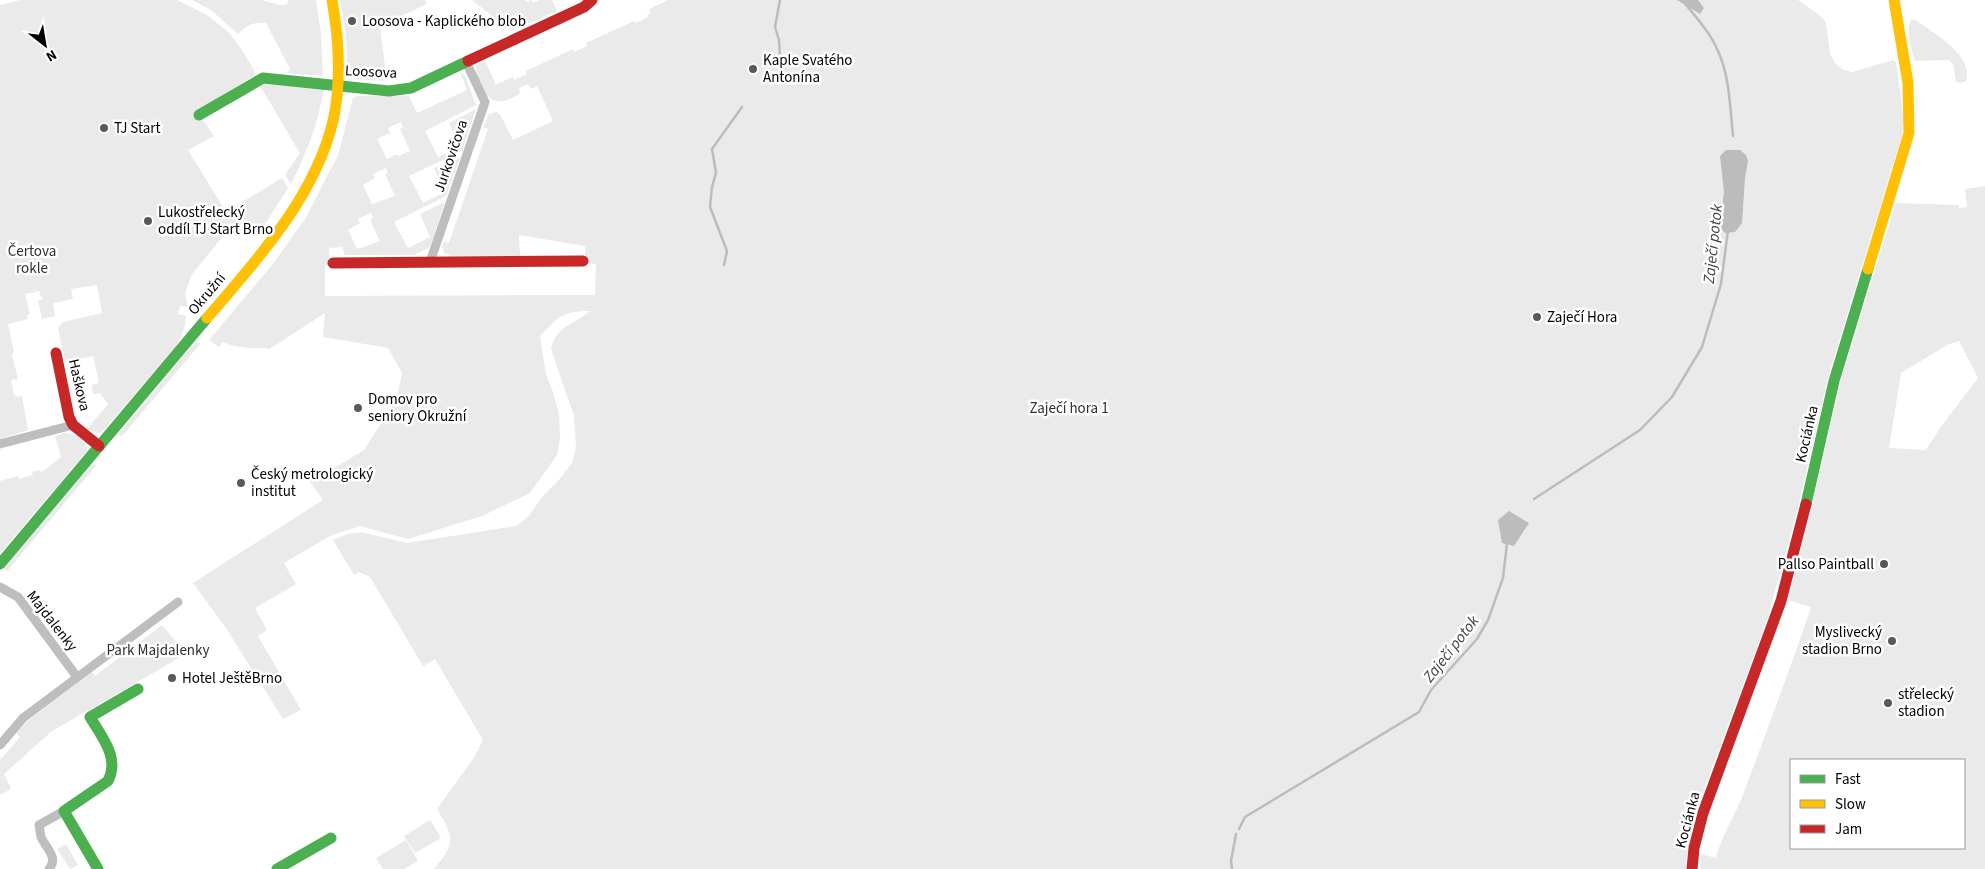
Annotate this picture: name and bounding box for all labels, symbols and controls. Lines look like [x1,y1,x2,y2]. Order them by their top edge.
place label: Loosova - Kaplického blob [362,11,526,32]
marker: Loosova - Kaplického blob [346,15,358,27]
north arrow [20,20,70,70]
text: N [42,44,60,66]
place label: Kaple Svatého Antonína [763,50,853,88]
street label: Loosova [345,60,397,84]
marker: Kaple Svatého Antonína [747,63,759,75]
street label: Jurkovičova [429,117,473,195]
place label: TJ Start [114,118,161,139]
marker: TJ Start [98,122,110,134]
place label: Lukostřelecký oddíl TJ Start Brno [158,202,273,240]
water label: Zaječí potok [1698,203,1728,286]
marker: Lukostřelecký oddíl TJ Start Brno [142,215,154,227]
park label: Čertova rokle [8,241,56,279]
street label: Okružní [183,267,232,320]
place label: Zaječí Hora [1547,307,1617,328]
marker: Zaječí Hora [1531,311,1543,323]
street label: Haškova [63,357,95,413]
place label: Domov pro seniory Okružní [368,389,468,427]
park label: Zaječí hora 1 [1029,398,1109,419]
marker: Domov pro seniory Okružní [352,402,364,414]
street label: Kociánka [1790,403,1824,465]
place label: Český metrologický institut [251,464,373,502]
marker: Český metrologický institut [235,477,247,489]
place label: Pallso Paintball [1778,554,1874,575]
marker: Pallso Paintball [1878,558,1890,570]
street label: Majdalenky [22,586,82,656]
water label: Zaječí potok [1417,611,1484,688]
place label: Myslivecký stadion Brno [1802,622,1882,660]
marker: Myslivecký stadion Brno [1886,635,1898,647]
park label: Park Majdalenky [107,640,210,661]
place label: Hotel JeštěBrno [182,668,282,689]
marker: Hotel JeštěBrno [166,672,178,684]
place label: střelecký stadion [1898,684,1954,722]
marker: střelecký stadion [1882,697,1894,709]
legend [1790,759,1965,849]
text: Fast [1835,769,1861,790]
street label: Kociánka [1670,789,1706,851]
text: Slow [1835,794,1866,815]
text: Jam [1835,819,1862,840]

